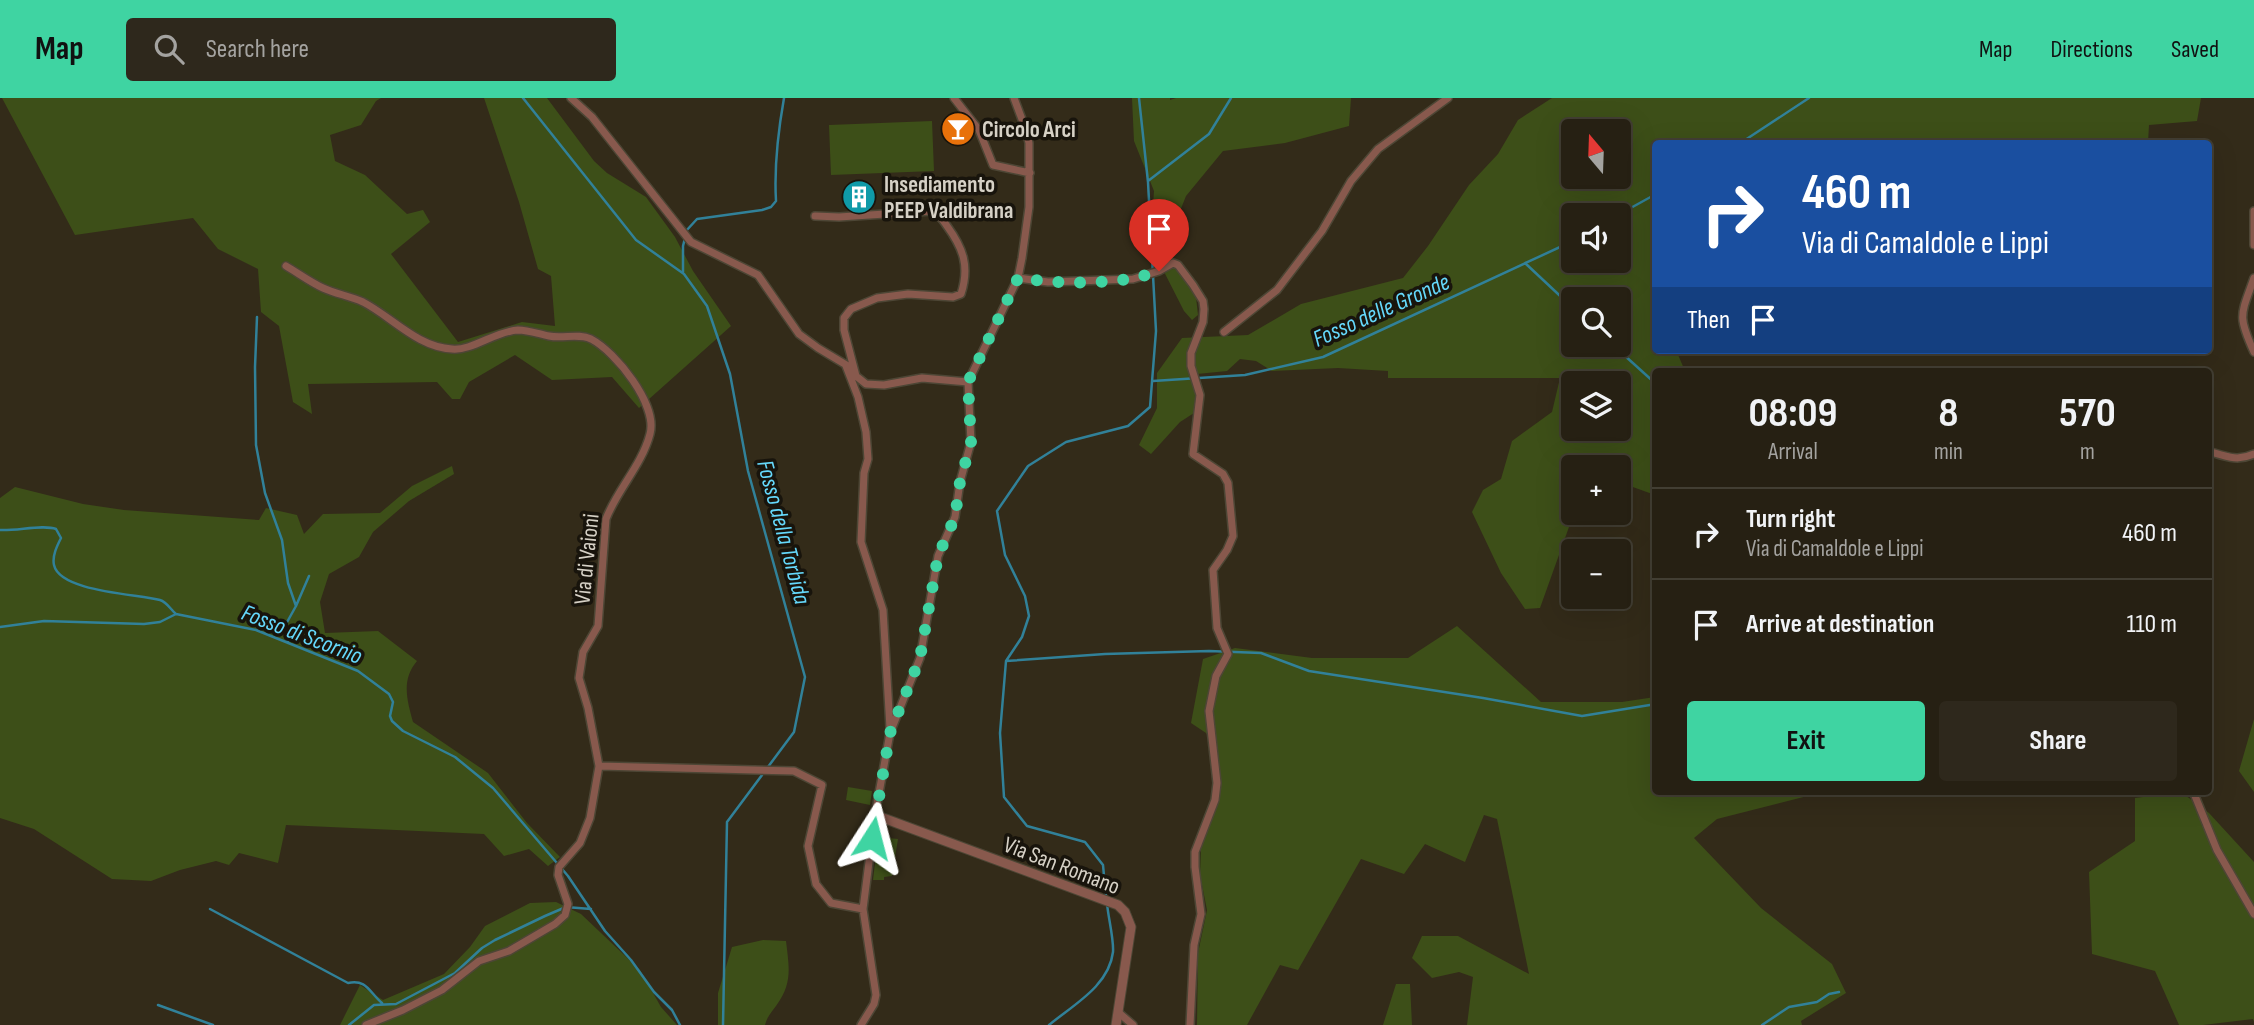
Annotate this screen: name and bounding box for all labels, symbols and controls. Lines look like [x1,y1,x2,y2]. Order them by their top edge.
search box [126,18,616,81]
text: Map [35,29,84,69]
icon: search [150,30,188,68]
text: Search here [206,34,309,65]
text: Map [1979,35,2012,64]
text: Directions [2050,35,2133,64]
text: Saved [2171,35,2219,64]
bar icon: Circolo Arci [939,110,977,148]
place label: Circolo Arci [982,116,1076,144]
north arrow [1561,119,1631,189]
map controls [1561,119,1631,609]
text: 460 m [1802,164,1911,223]
icon: right [1687,168,1778,259]
place label: Insediamento PEEP Valdibrana [884,171,1013,225]
building icon: Insediamento PEEP Valdibrana [840,178,878,216]
pin [1129,199,1189,271]
button: sound [1561,203,1631,273]
icon: arrive [1140,210,1178,248]
text: Via di Camaldole e Lippi [1802,224,2049,263]
water label: Fosso delle Gronde [1308,267,1454,354]
button: search [1561,287,1631,357]
icon: arrive [1744,301,1782,339]
text: Then [1687,305,1730,336]
button: layers [1561,371,1631,441]
text: 08:09 [1748,388,1838,439]
text: 8 [1938,388,1958,439]
text: 570 [2059,388,2116,439]
text: Arrival [1768,438,1818,466]
text: min [1934,438,1963,466]
text: m [2080,438,2095,466]
button: + [1561,455,1631,525]
water label: Fosso della Torbida [750,457,817,608]
text: Turn right [1746,504,1835,535]
street label: Via di Vaioni [568,512,606,606]
icon: right [1687,515,1725,553]
text: 460 m [2122,518,2177,549]
text: Via di Camaldole e Lippi [1746,535,1924,563]
button: − [1561,539,1631,609]
water label: Fosso di Scornio [238,598,366,671]
icon: arrive [1687,606,1725,644]
text: Arrive at destination [1746,609,1934,640]
text: 110 m [2126,609,2177,640]
button: Exit [1687,701,1925,781]
button: Share [1939,701,2177,781]
position arrow [835,801,909,875]
street label: Via San Romano [1000,831,1124,901]

